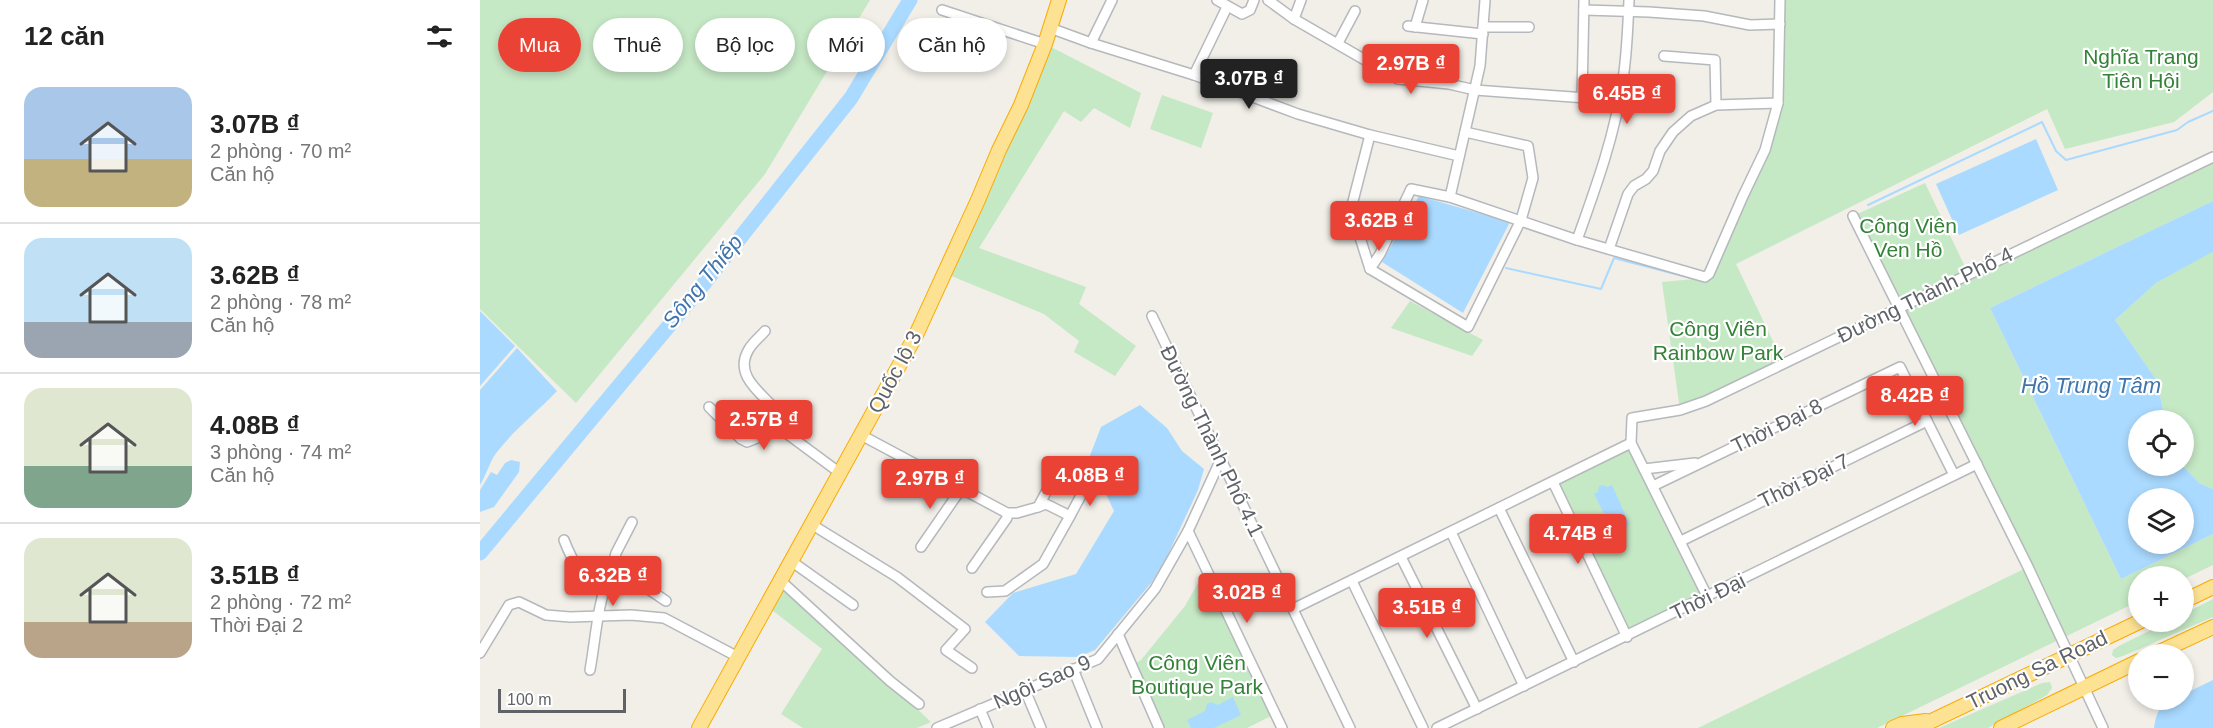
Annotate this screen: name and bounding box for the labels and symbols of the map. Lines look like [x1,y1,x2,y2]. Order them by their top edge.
pin: 2.97B ₫ [1356,44,1466,95]
park label: Nghĩa Trang Tiên Hội [2083,45,2199,92]
pin: 3.07B ₫ [1194,59,1304,110]
pin: 6.45B ₫ [1572,74,1682,125]
pin: 3.62B ₫ [1324,201,1434,252]
park label: Công Viên Ven Hồ [1859,214,1957,261]
water label: Sông Thiếp [657,230,748,333]
street label: Đường Thành Phố 4 [1833,242,2016,347]
park label: Công Viên Rainbow Park [1653,317,1784,364]
street label: Quốc lộ 3 [863,327,926,417]
street label: Đường Thành Phố 4.1 [1156,342,1269,540]
water label: Hồ Trung Tâm [2021,373,2161,398]
pin: 8.42B ₫ [1860,376,1970,427]
street label: Thời Đại 8 [1728,394,1826,457]
pin: 2.57B ₫ [709,400,819,451]
street label: Thời Đại 7 [1755,449,1853,512]
pin: 4.08B ₫ [1035,456,1145,507]
pin: 2.97B ₫ [875,459,985,510]
pin: 4.74B ₫ [1523,514,1633,565]
pin: 6.32B ₫ [558,556,668,607]
street label: Thời Đại [1667,569,1749,624]
pin: 3.02B ₫ [1192,573,1302,624]
pin: 3.51B ₫ [1372,588,1482,639]
street label: Truong Sa Road [1963,626,2111,713]
street label: Ngôi Sao 9 [990,650,1094,713]
park label: Công Viên Boutique Park [1131,651,1263,698]
scale bar [498,686,626,714]

